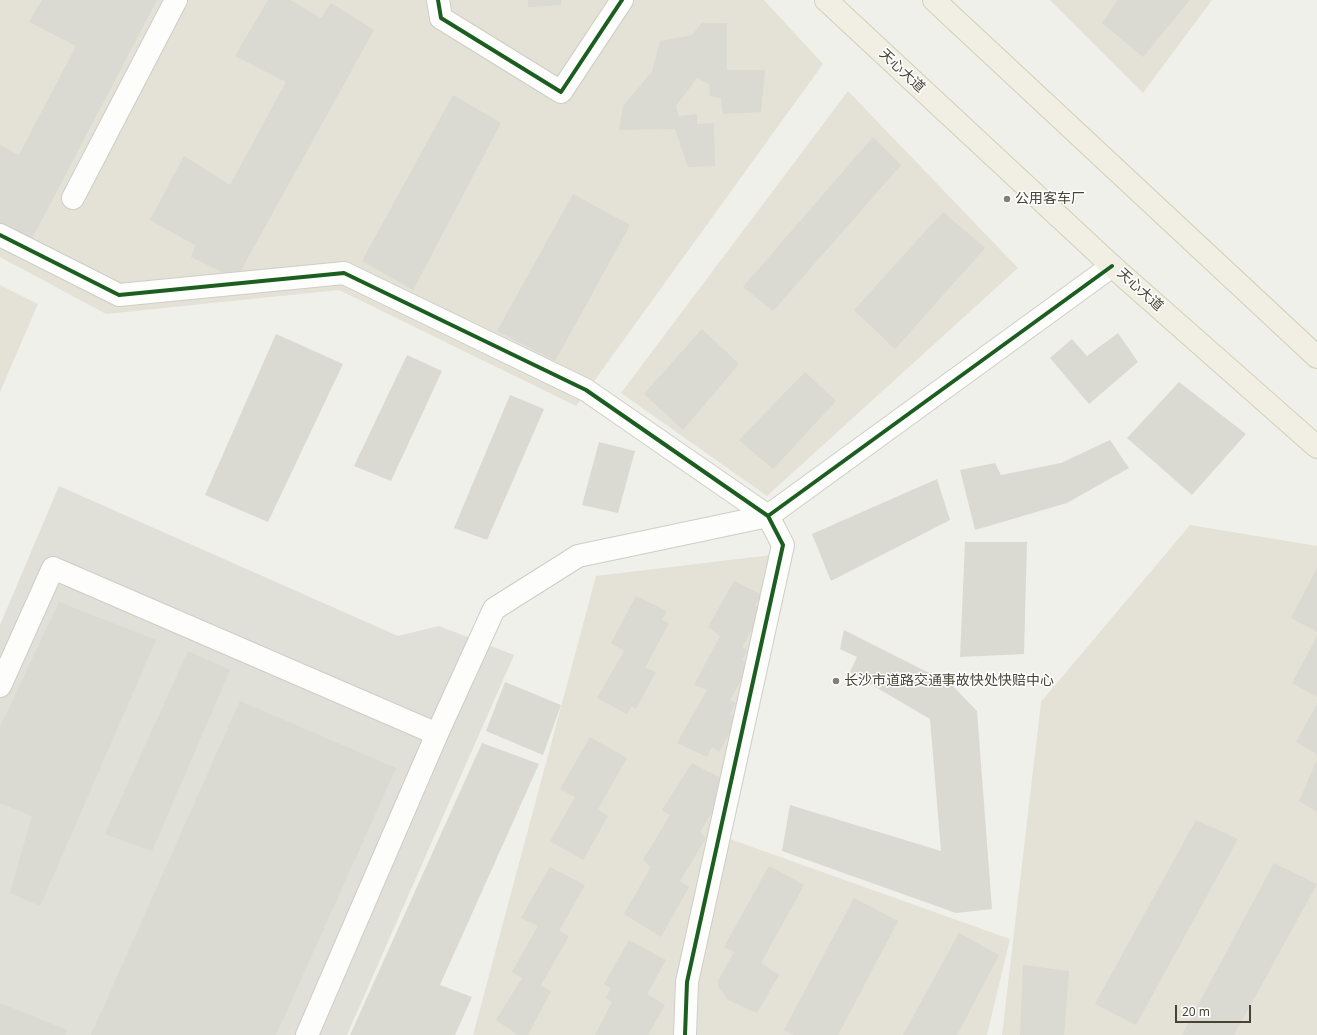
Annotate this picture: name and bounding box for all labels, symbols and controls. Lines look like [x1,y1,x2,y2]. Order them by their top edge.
street label: 天心大道 [876,46,928,96]
place label: 公用客车厂 [1015,191,1085,207]
marker: 公用客车厂 [1002,194,1012,204]
street label: 天心大道 [1114,265,1166,315]
place label: 长沙市道路交通事故快处快赔中心 [844,673,1054,689]
marker: 长沙市道路交通事故快处快赔中心 [831,676,841,686]
scale bar [1177,997,1253,1023]
text: 20 m [1182,1003,1210,1020]

